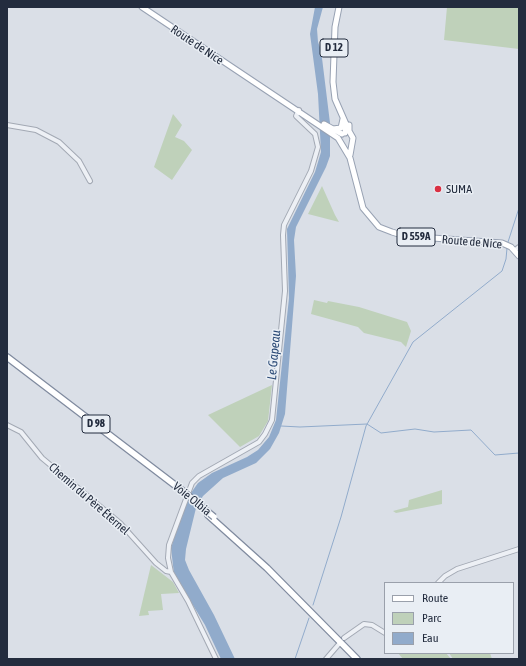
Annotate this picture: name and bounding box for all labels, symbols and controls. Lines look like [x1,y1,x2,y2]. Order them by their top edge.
street label: Route de Nice [168,22,226,68]
road number: D 12 [320,39,348,57]
place label: SUMA [446,182,472,196]
marker: SUMA [433,184,443,194]
road number: D 559A [397,228,435,246]
street label: Route de Nice [441,232,503,252]
water label: Le Gapeau [264,330,284,380]
road number: D 98 [82,415,110,433]
street label: Chemin du Père Éternel [46,460,132,538]
street label: Voie Olbia [170,479,214,519]
legend [384,582,514,654]
text: Route [422,591,448,605]
text: Parc [422,611,441,625]
text: Eau [422,631,439,645]

